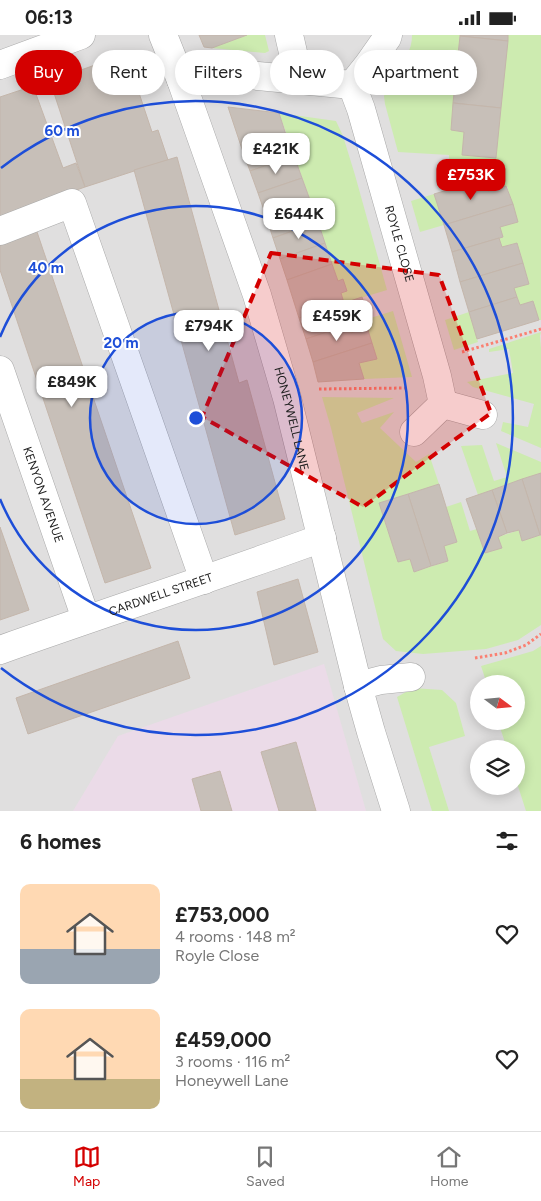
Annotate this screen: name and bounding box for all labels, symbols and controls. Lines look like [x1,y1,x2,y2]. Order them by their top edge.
text: 06:13 [25,6,73,29]
chip: Buy [15,50,82,95]
chip: Rent [92,50,165,95]
chip: Filters [175,50,260,95]
chip: New [270,50,344,95]
chip: Apartment [354,50,477,95]
text: 60 m [44,122,80,140]
pin: £421K [241,133,311,175]
text: £421K [253,139,299,158]
pin: £753K [436,159,506,201]
text: £753K [447,165,495,184]
pin: £644K [264,197,334,240]
text: £644K [274,204,324,223]
street label: ROYLE CLOSE [382,204,417,284]
text: 40 m [28,259,64,277]
pin: £459K [302,299,372,342]
text: £459K [313,306,361,325]
pin: £794K [174,309,244,352]
text: £794K [185,316,233,335]
text: 20 m [103,334,139,352]
pin: £849K [37,365,107,408]
street label: HONEYWELL LANE [271,365,312,472]
text: £849K [47,372,97,391]
centre of rings [187,409,205,427]
street label: KENYON AVENUE [20,445,66,545]
street label: CARDWELL STREET [107,570,215,619]
north arrow [470,675,525,730]
map controls [470,675,525,795]
button: layers [470,740,525,795]
icon: filters [493,827,521,855]
text: 6 homes [20,829,101,854]
text: £753,000 [175,902,269,927]
icon: home [60,904,120,964]
icon: heart [493,920,521,948]
text: 4 rooms · 148 m² [175,927,296,946]
text: Royle Close [175,946,259,965]
text: £459,000 [175,1027,271,1052]
icon: home [60,1029,120,1089]
icon: heart [493,1045,521,1073]
text: 3 rooms · 116 m² [175,1052,290,1071]
text: Honeywell Lane [175,1071,288,1090]
tab: Map [73,1143,101,1190]
tab: Saved [246,1143,285,1190]
tab: Home [430,1143,468,1190]

